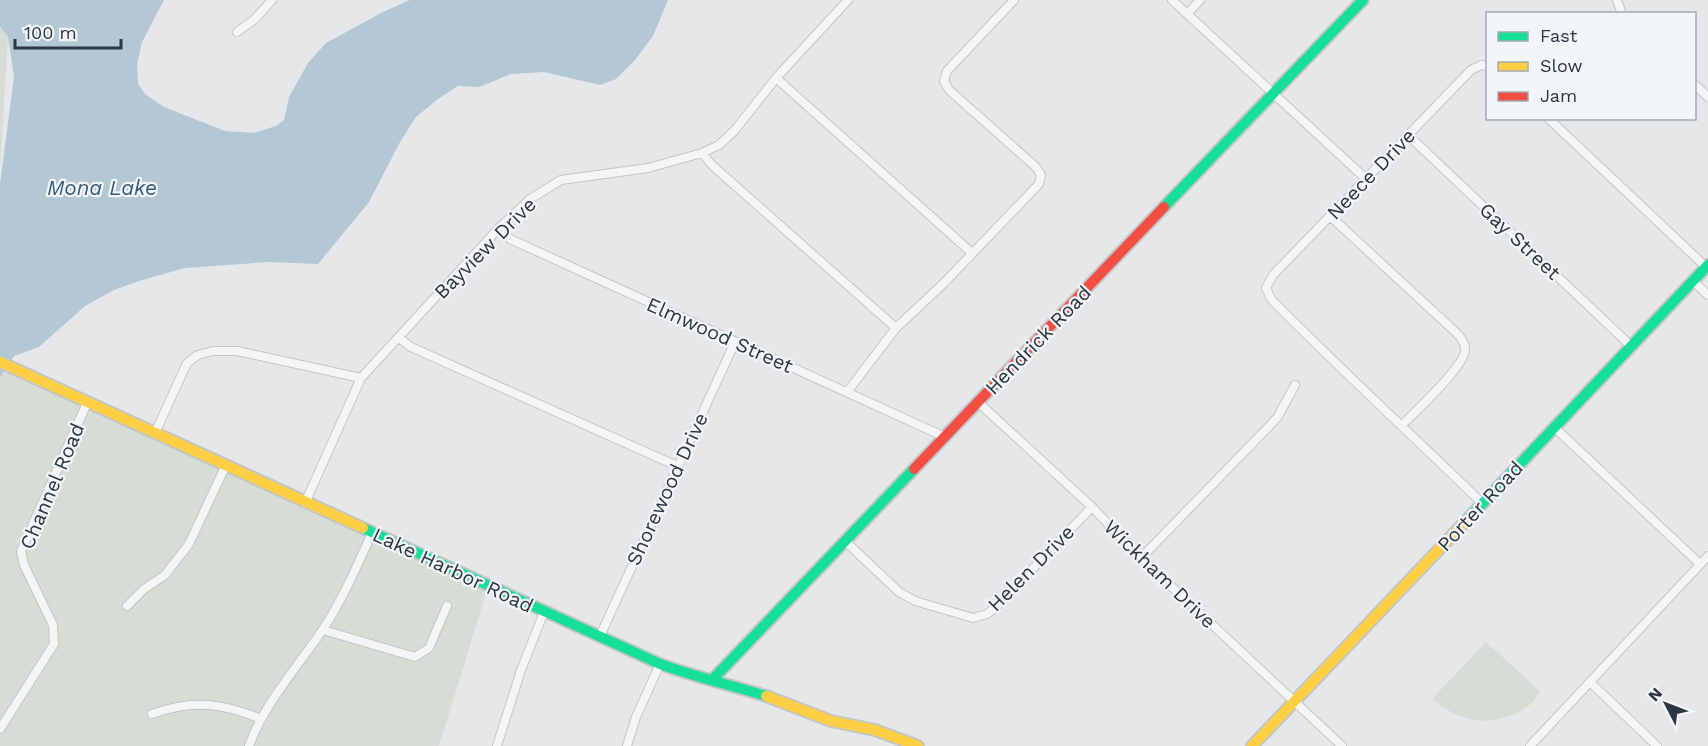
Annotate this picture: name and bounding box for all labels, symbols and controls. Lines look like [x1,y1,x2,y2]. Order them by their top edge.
scale bar [15,12,122,50]
legend [1486,12,1696,120]
text: 100 m [24,22,77,43]
text: Fast [1540,25,1578,46]
text: Slow [1540,55,1583,76]
text: Jam [1540,85,1577,106]
street label: Neece Drive [1322,124,1420,224]
water label: Mona Lake [47,175,157,200]
street label: Bayview Drive [429,192,541,304]
street label: Gay Street [1474,197,1566,285]
street label: Hendrick Road [980,281,1096,399]
street label: Elmwood Street [643,292,797,378]
street label: Shorewood Drive [621,409,713,569]
street label: Channel Road [15,419,89,553]
street label: Porter Road [1432,456,1528,556]
street label: Wickham Drive [1099,515,1221,633]
street label: Helen Drive [983,520,1079,616]
street label: Lake Harbor Road [369,522,537,618]
north arrow [1636,674,1696,734]
text: N [1644,684,1666,705]

